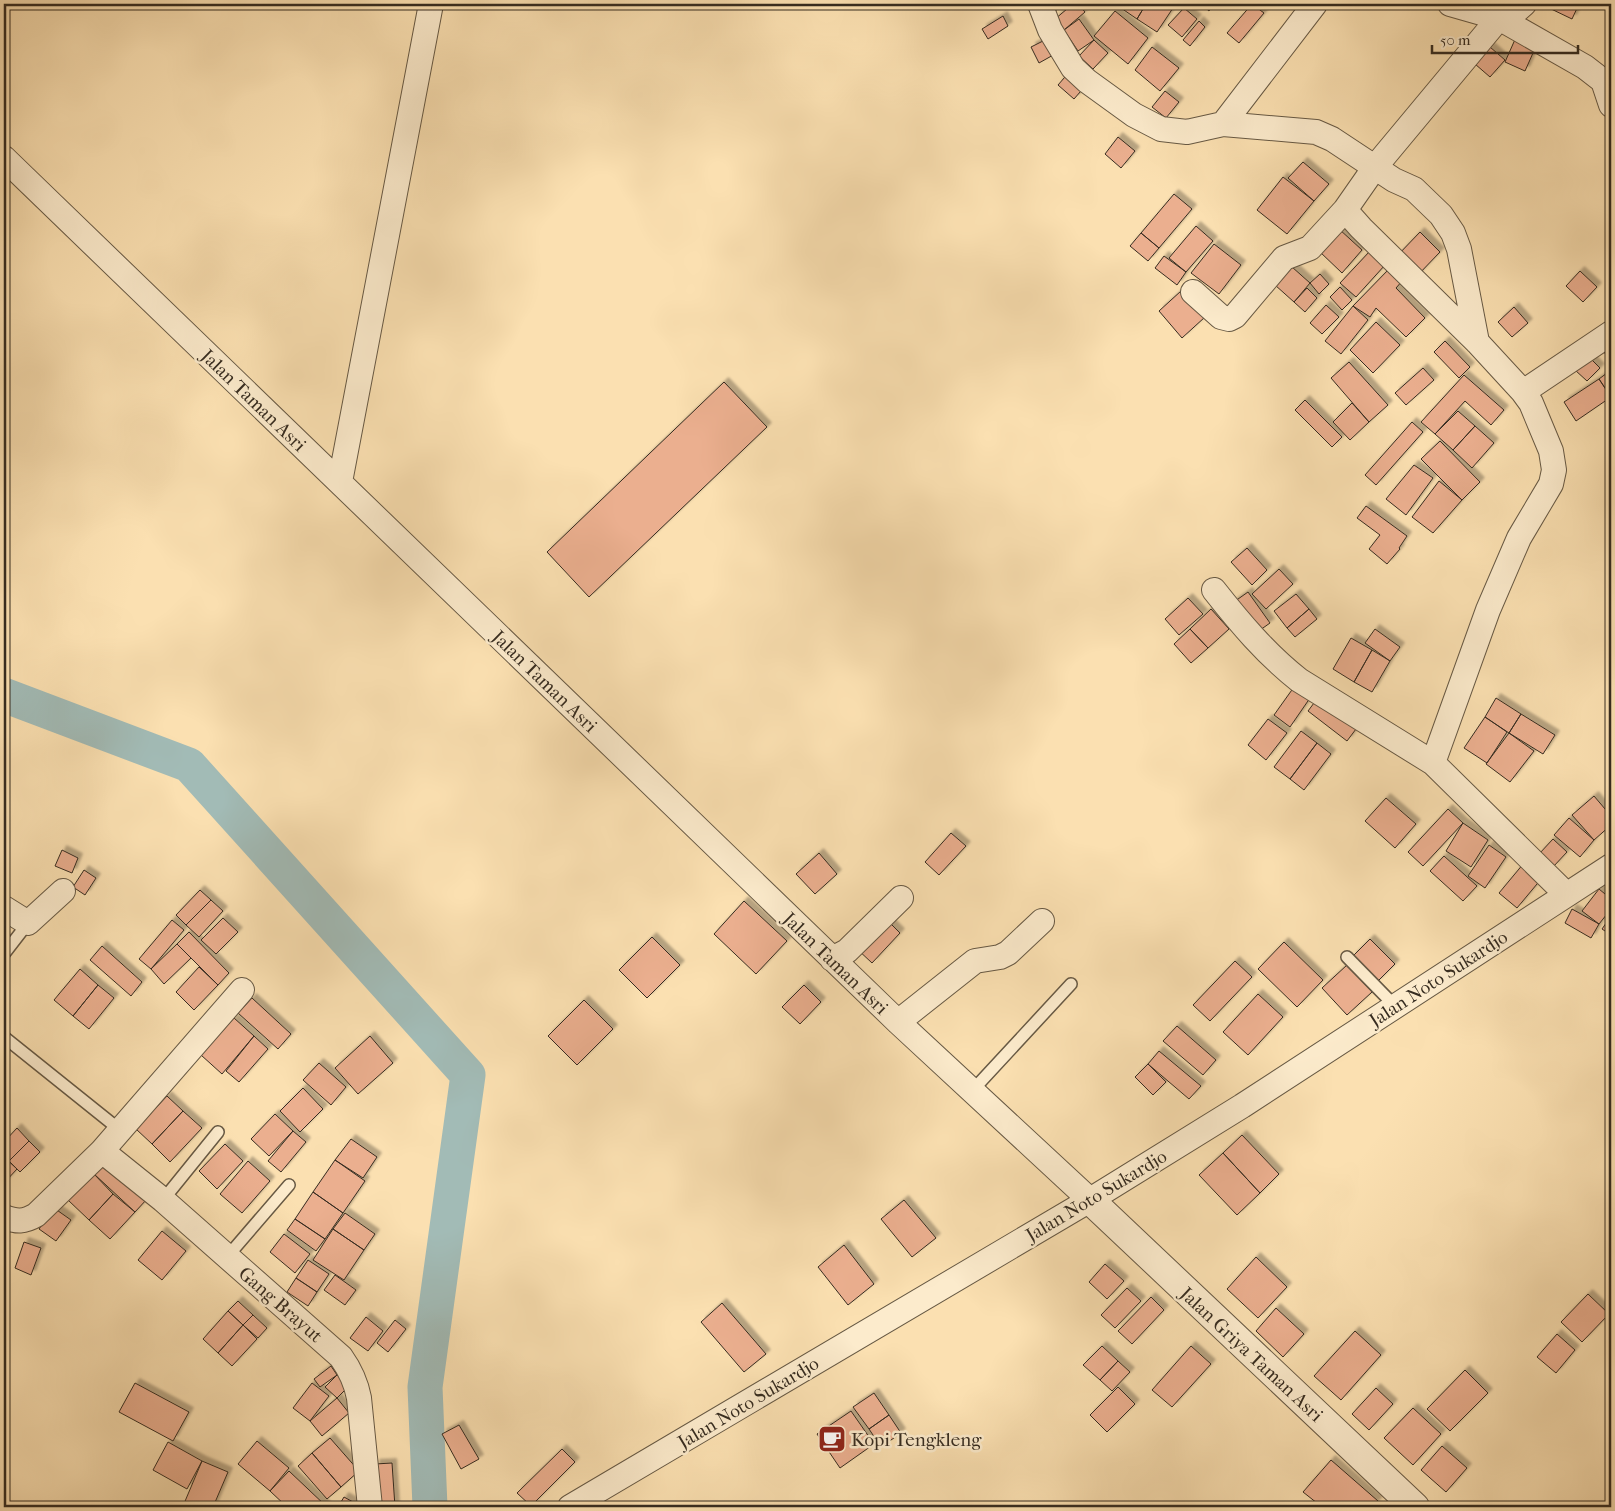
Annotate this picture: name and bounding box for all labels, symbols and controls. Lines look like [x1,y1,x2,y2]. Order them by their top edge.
scale bar [1432,22,1579,54]
text: 50 m [1440,31,1471,49]
street label: Jalan Taman Asri [195,344,311,457]
street label: Jalan Taman Asri [486,625,602,738]
street label: Jalan Taman Asri [777,907,893,1020]
street label: Jalan Noto Sukardjo [1364,926,1512,1033]
street label: Jalan Noto Sukardjo [1020,1145,1171,1248]
street label: Gang Brayut [234,1262,327,1347]
street label: Jalan Griya Taman Asri [1174,1282,1327,1427]
street label: Jalan Noto Sukardjo [672,1352,823,1455]
cafe icon: Kopi Tengkleng [817,1424,847,1454]
place label: Kopi Tengkleng [851,1429,982,1451]

